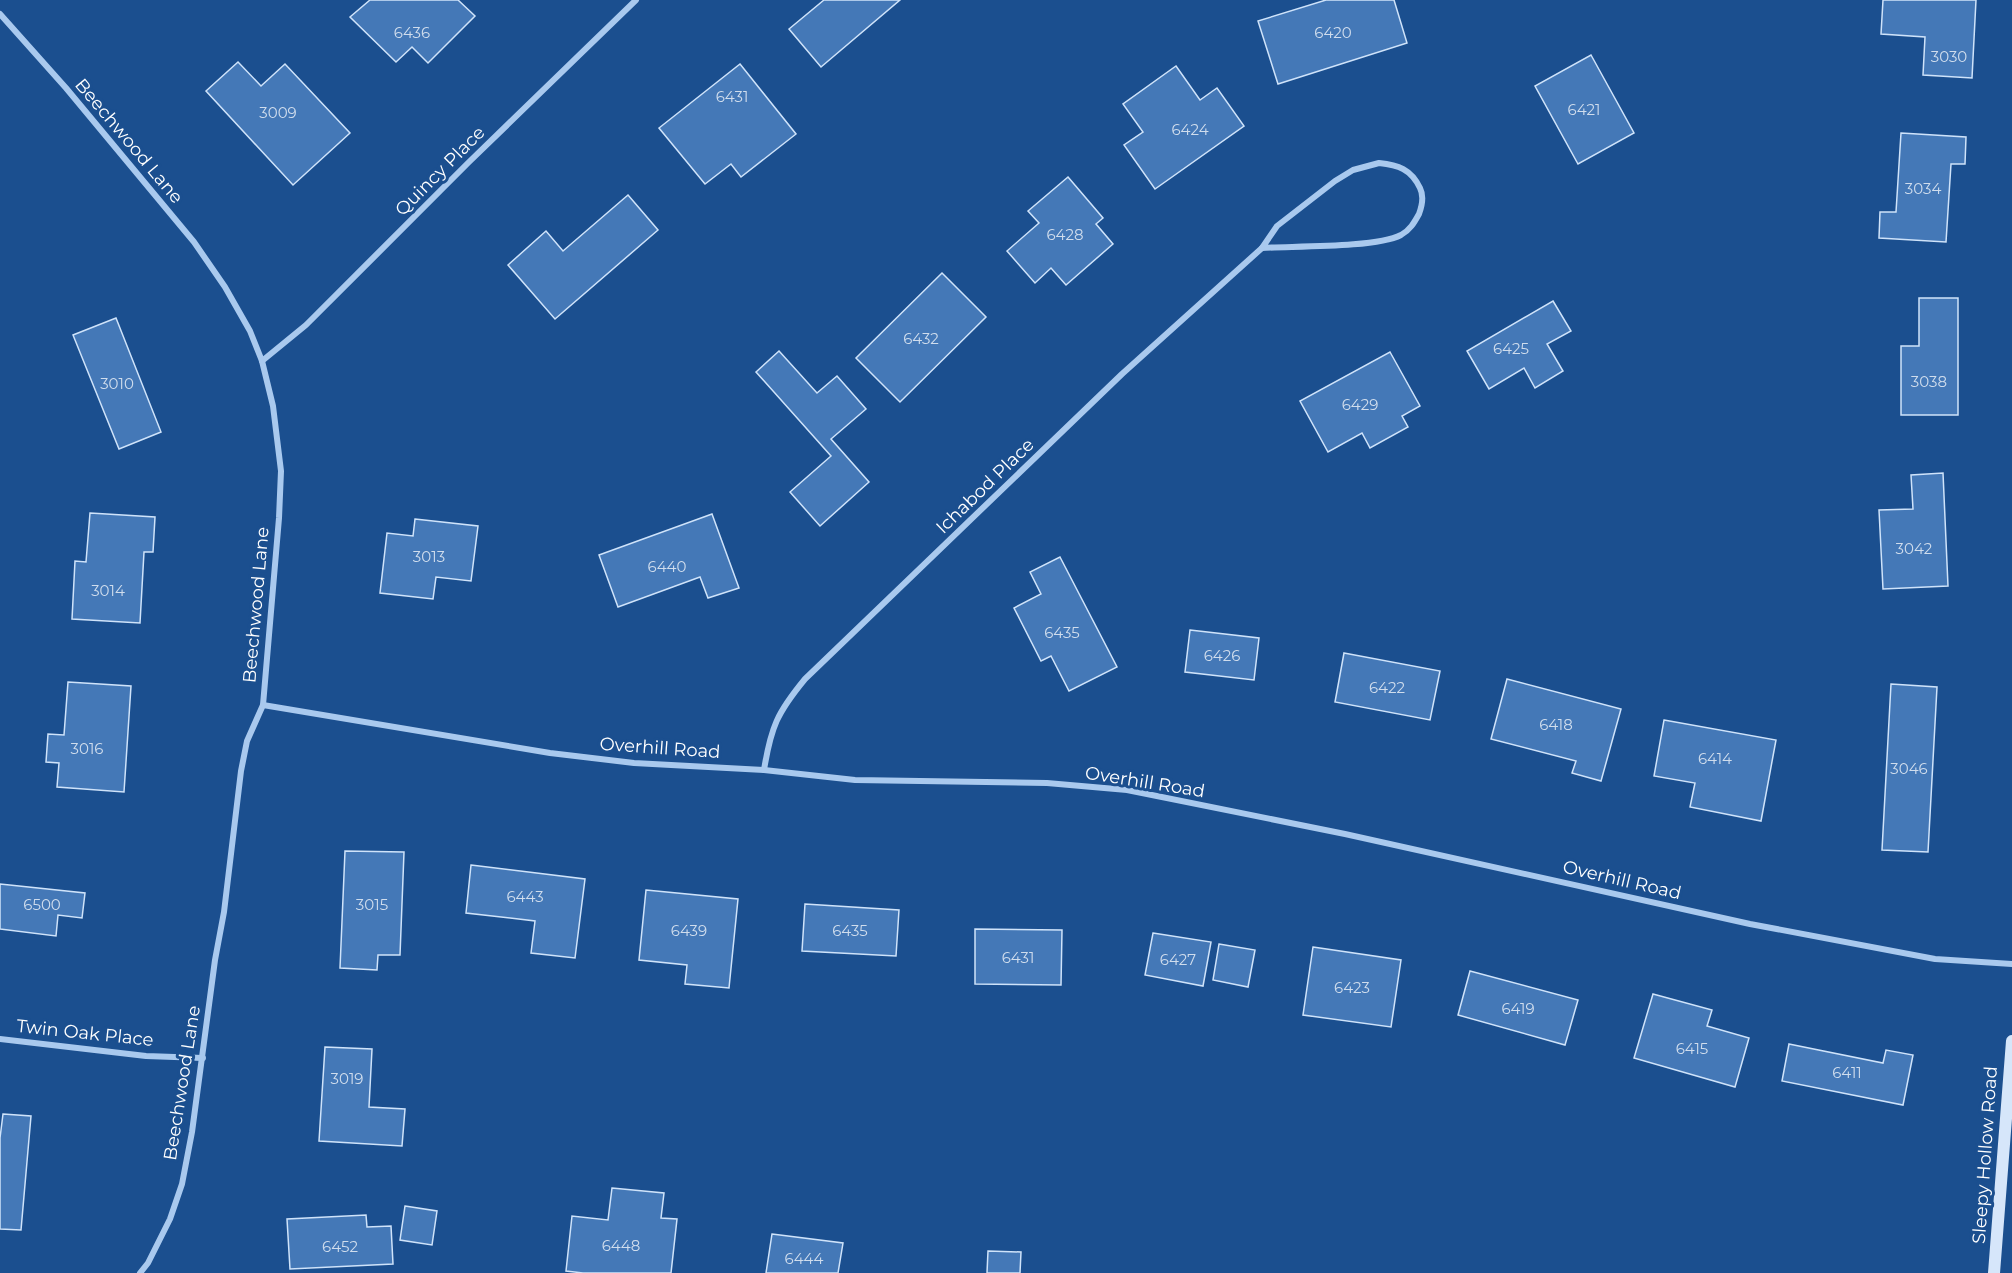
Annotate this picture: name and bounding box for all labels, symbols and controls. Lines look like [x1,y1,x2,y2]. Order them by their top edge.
house number: 6436 [394,23,430,42]
house number: 6420 [1314,23,1352,42]
house number: 3030 [1931,47,1967,66]
street label: Beechwood Lane [70,74,188,208]
house number: 6431 [716,87,748,106]
house number: 6421 [1568,100,1600,119]
house number: 3009 [259,103,297,122]
house number: 6424 [1171,120,1209,139]
street label: Quincy Place [391,121,490,220]
house number: 3034 [1905,179,1941,198]
house number: 6428 [1046,225,1084,244]
house number: 6432 [903,329,939,348]
house number: 6425 [1493,339,1529,358]
house number: 3038 [1911,372,1947,391]
house number: 3010 [100,374,134,393]
house number: 6429 [1342,395,1378,414]
street label: Ichabod Place [931,434,1039,538]
street label: Beechwood Lane [238,526,274,684]
house number: 3042 [1896,539,1932,558]
house number: 3013 [413,547,445,566]
house number: 6440 [648,557,687,576]
house number: 3014 [91,581,125,600]
house number: 6435 [1044,623,1080,642]
house number: 6426 [1204,646,1240,665]
house number: 6422 [1369,678,1405,697]
house number: 6418 [1539,715,1573,734]
street label: Overhill Road [599,733,721,763]
house number: 3016 [71,739,103,758]
house number: 6414 [1698,749,1732,768]
house number: 3046 [1890,759,1928,778]
street label: Overhill Road [1084,762,1206,802]
street label: Overhill Road [1561,856,1683,904]
house number: 6443 [506,887,544,906]
house number: 6500 [23,895,61,914]
house number: 3015 [356,895,388,914]
house number: 6439 [671,921,707,940]
house number: 6435 [832,921,868,940]
house number: 6431 [1002,948,1034,967]
house number: 6427 [1160,950,1196,969]
house number: 6423 [1334,978,1370,997]
house number: 6419 [1501,999,1535,1018]
street label: Beechwood Lane [159,1004,205,1162]
street label: Twin Oak Place [15,1015,155,1051]
house number: 6415 [1676,1039,1708,1058]
house number: 6411 [1832,1063,1862,1082]
street label: Sleepy Hollow Road [1968,1065,2002,1245]
house number: 3019 [331,1069,363,1088]
house number: 6448 [602,1236,640,1255]
house number: 6452 [322,1237,358,1256]
house number: 6444 [785,1249,824,1268]

